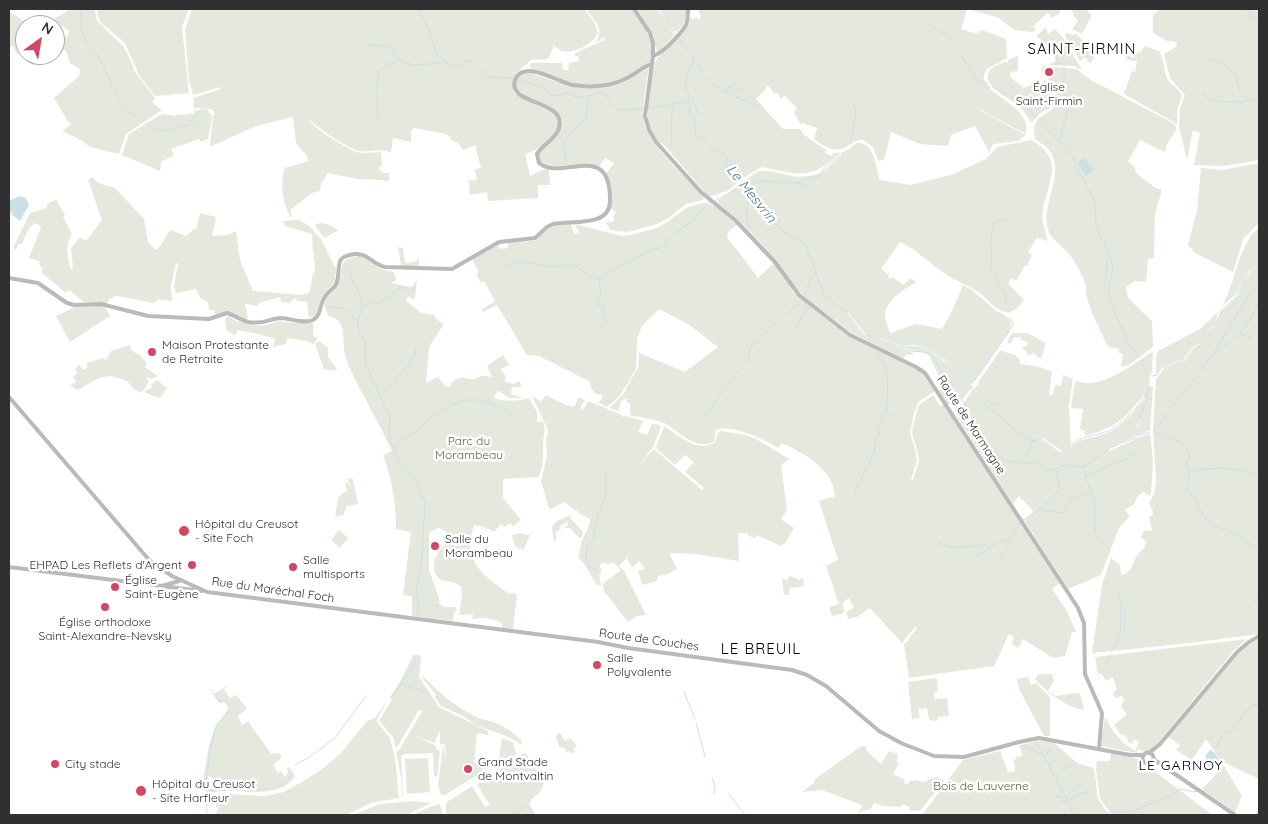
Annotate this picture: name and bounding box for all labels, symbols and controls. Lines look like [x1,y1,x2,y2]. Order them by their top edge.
north arrow [15,15,65,65]
text: N [38,18,57,38]
district label: SAINT-FIRMIN [1026,40,1138,58]
marker: Église Saint-Firmin [1043,66,1055,78]
place label: Église Saint-Firmin [1016,80,1082,108]
water label: Le Mesvrin [723,162,779,226]
place label: Maison Protestante de Retraite [162,338,269,366]
marker: Maison Protestante de Retraite [146,346,158,358]
street label: Route de Marmagne [934,373,1008,477]
park label: Parc du Morambeau [435,434,503,462]
place label: Hôpital du Creusot - Site Foch [195,517,298,545]
marker: Hôpital du Creusot - Site Foch [177,524,191,538]
place label: Salle du Morambeau [445,532,513,560]
marker: Salle du Morambeau [429,540,441,552]
place label: Salle multisports [303,553,365,581]
place label: EHPAD Les Reflets d'Argent [29,558,182,572]
marker: EHPAD Les Reflets d'Argent [186,559,198,571]
marker: Salle multisports [287,561,299,573]
place label: Église Saint-Eugène [125,573,198,601]
street label: Rue du Maréchal Foch [211,574,335,606]
marker: Église Saint-Eugène [109,581,121,593]
marker: Église orthodoxe Saint-Alexandre-Nevsky [99,601,111,613]
place label: Église orthodoxe Saint-Alexandre-Nevsky [38,615,172,643]
street label: Route de Couches [598,626,700,654]
district label: LE BREUIL [720,640,802,658]
place label: Salle Polyvalente [607,651,671,679]
marker: Salle Polyvalente [591,659,603,671]
place label: Grand Stade de Montvaltin [478,755,553,783]
place label: City stade [65,757,121,771]
marker: City stade [49,758,61,770]
district label: LE GARNOY [1137,758,1225,774]
marker: Grand Stade de Montvaltin [462,763,474,775]
place label: Hôpital du Creusot - Site Harfleur [152,777,255,805]
park label: Bois de Lauverne [933,779,1029,793]
marker: Hôpital du Creusot - Site Harfleur [134,784,148,798]

